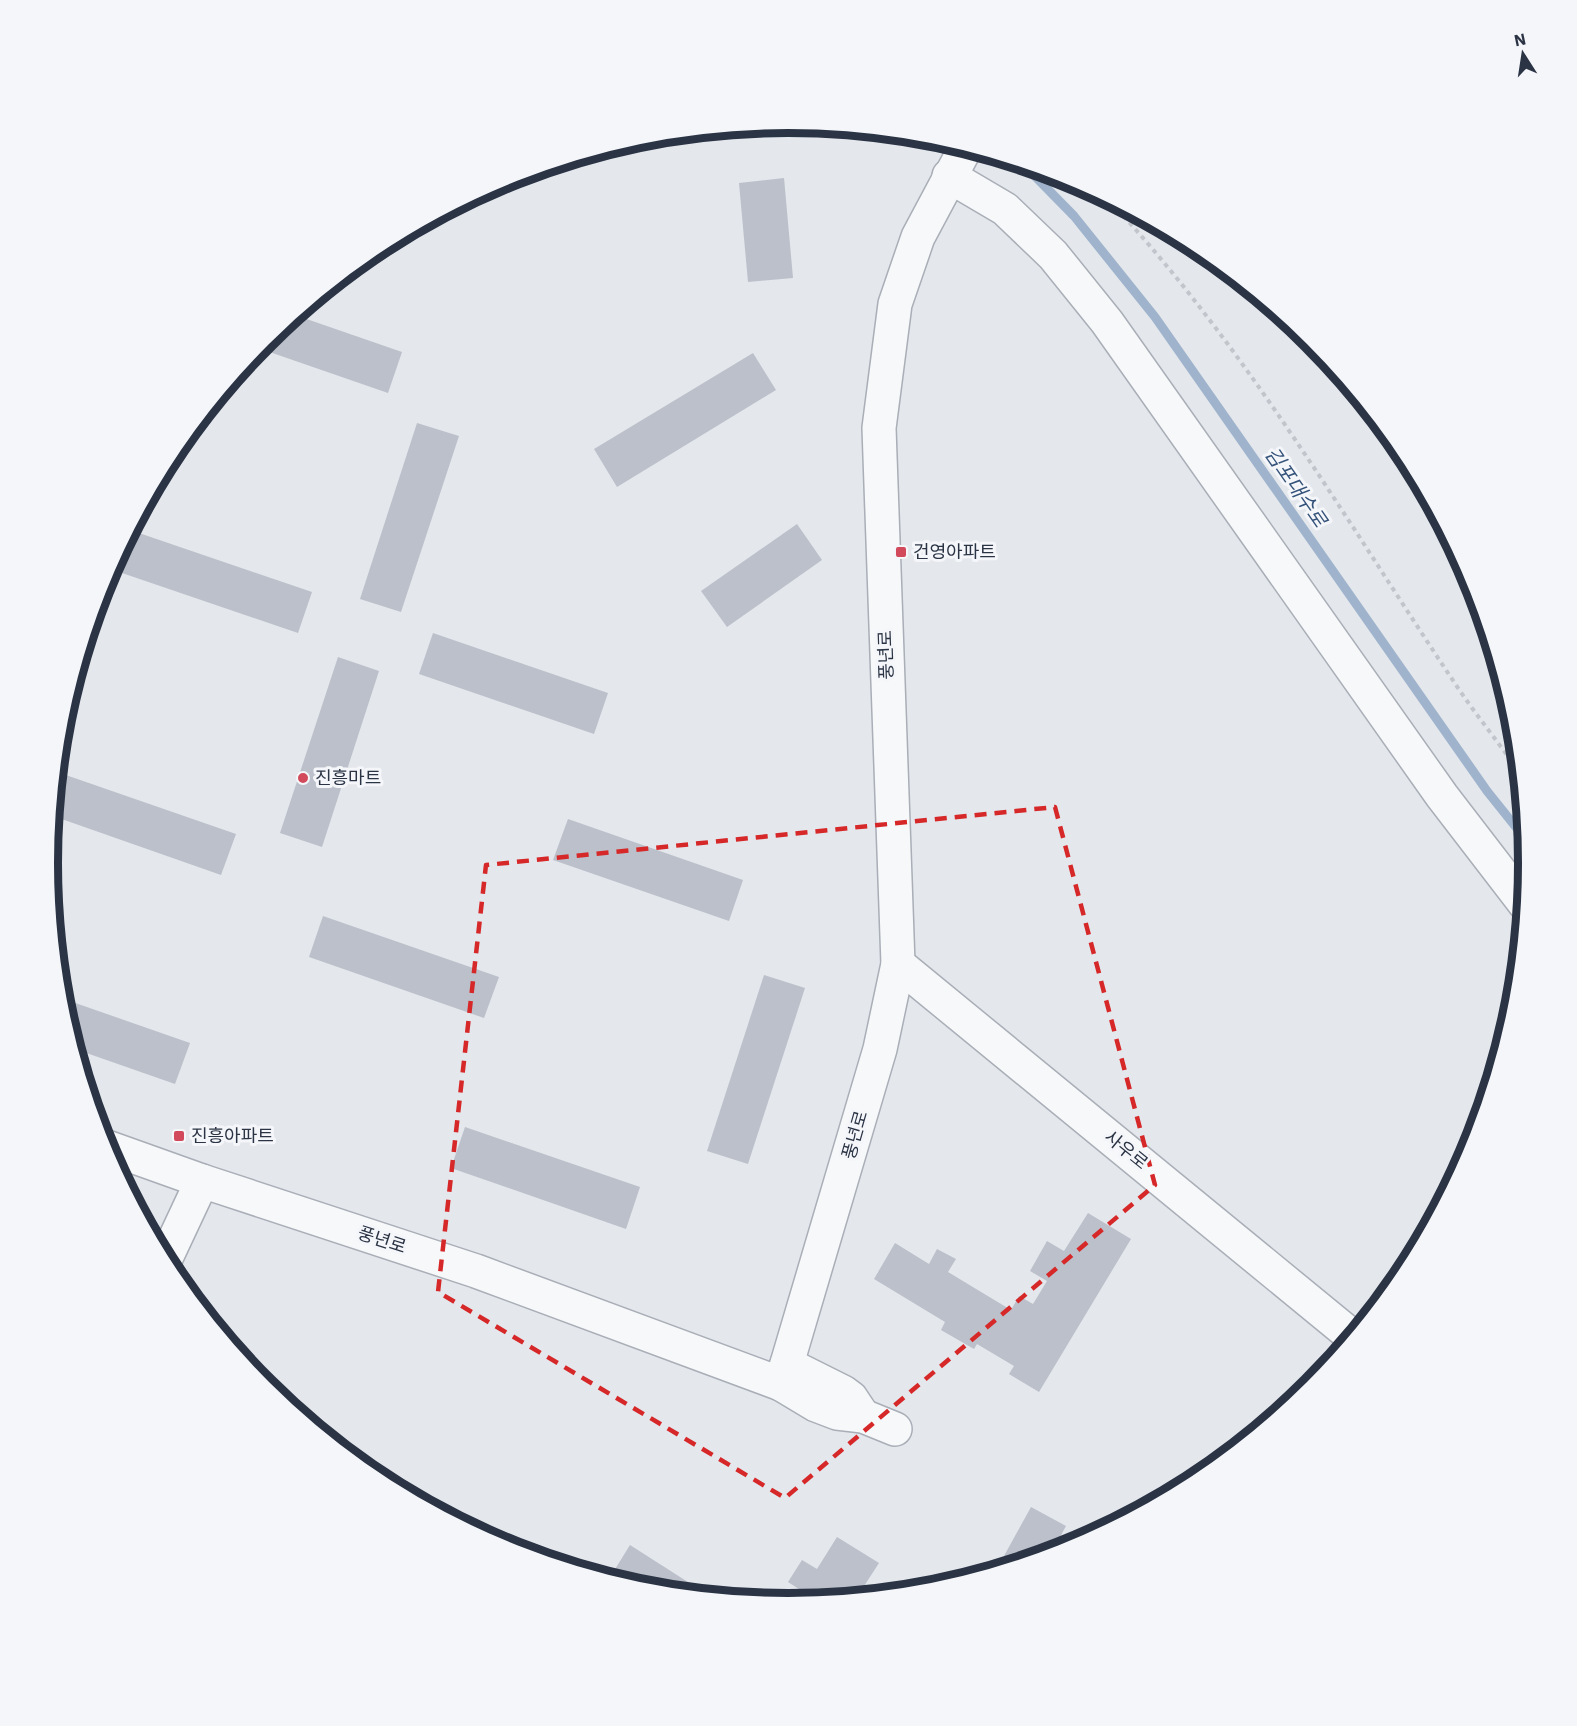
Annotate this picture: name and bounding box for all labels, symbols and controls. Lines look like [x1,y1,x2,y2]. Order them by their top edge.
north arrow [1493,24,1553,84]
text: N [1512,28,1528,50]
water label: 김포대수로 [1259,441,1335,533]
place label: 건영아파트 [913,540,996,563]
marker: 건영아파트 [894,545,908,559]
street label: 풍년로 [873,630,898,680]
place label: 진흥마트 [315,766,381,789]
marker: 진흥마트 [296,771,310,785]
street label: 풍년로 [837,1108,872,1162]
place label: 진흥아파트 [191,1124,274,1147]
street label: 사우로 [1100,1125,1153,1174]
marker: 진흥아파트 [172,1129,186,1143]
street label: 풍년로 [355,1221,409,1258]

